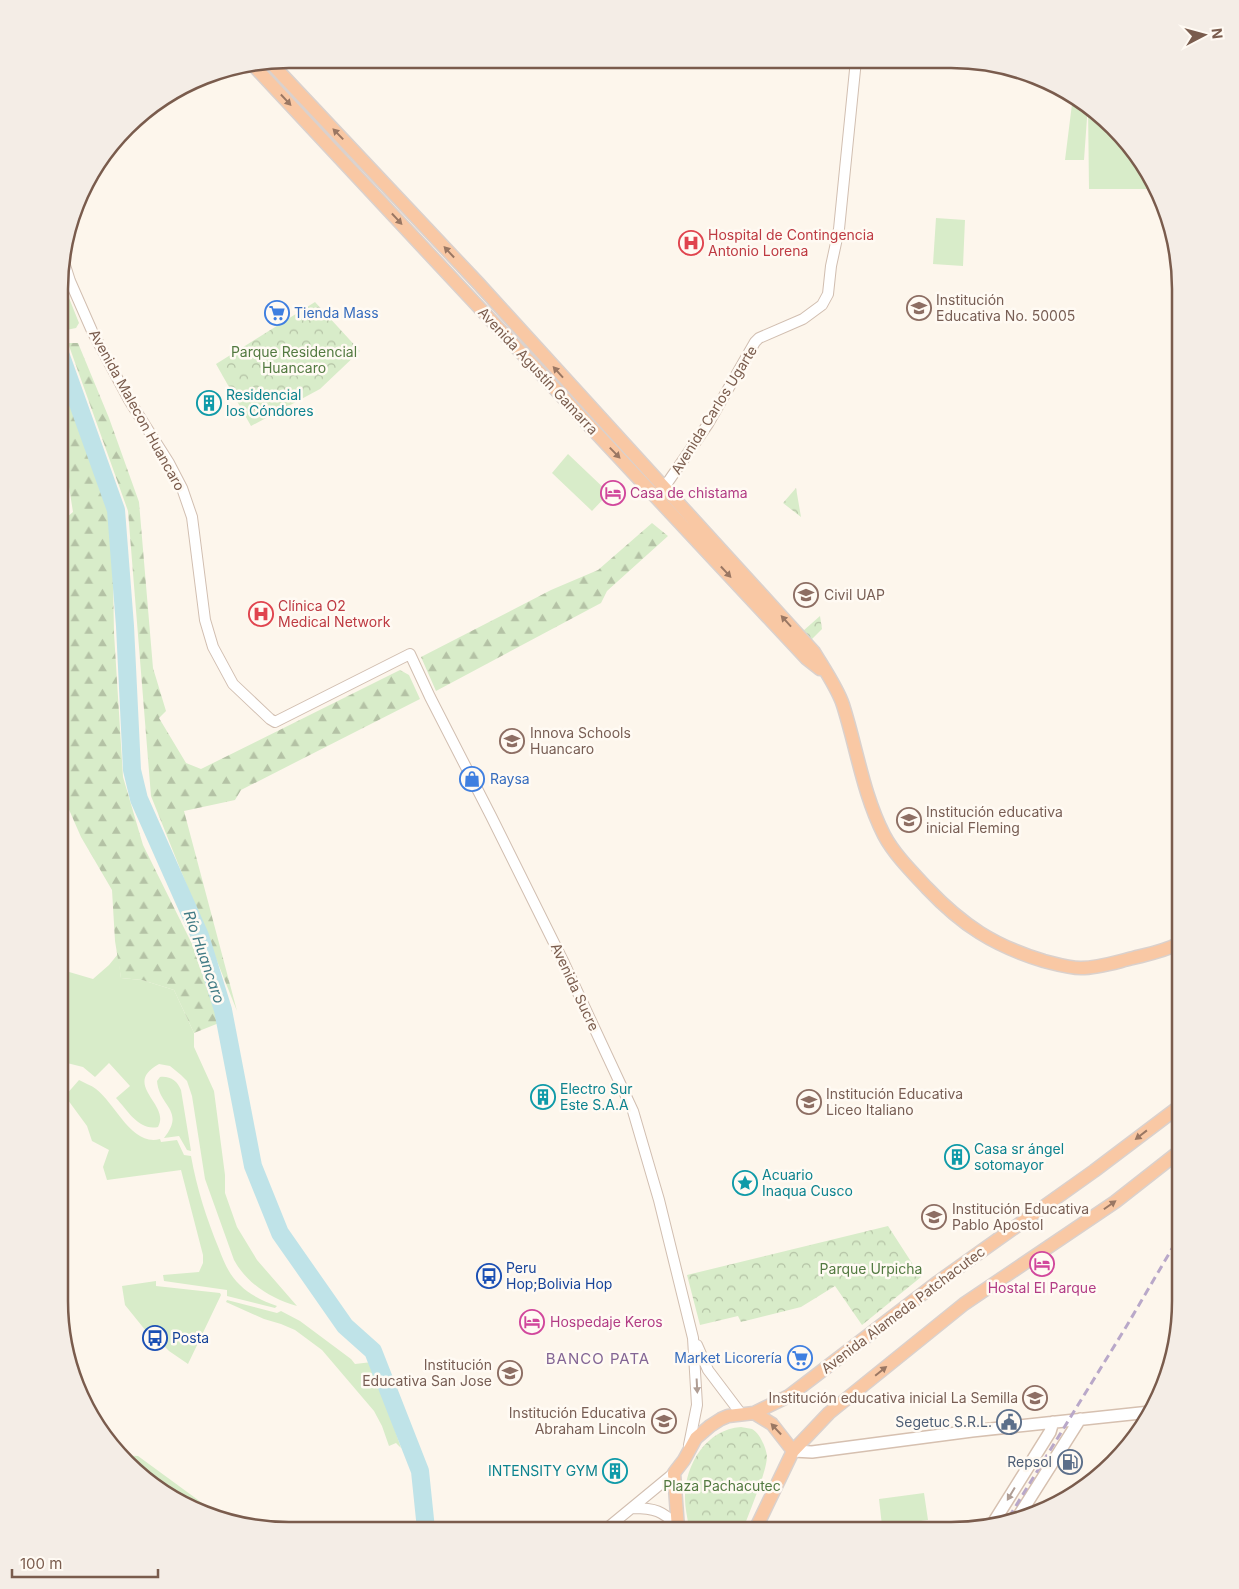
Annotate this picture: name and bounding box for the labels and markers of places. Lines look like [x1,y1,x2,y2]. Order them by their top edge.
place label: Hospital de Contingencia Antonio Lorena [708,226,874,259]
hospital icon: Hospital de Contingencia Antonio Lorena [678,230,704,256]
place label: Institución Educativa No. 50005 [936,291,1075,324]
school or university icon: Institución Educativa No. 50005 [906,295,932,321]
supermarket icon: Tienda Mass [264,300,290,326]
place label: Tienda Mass [294,304,379,321]
place label: Residencial los Cóndores [226,386,314,419]
building icon: Residencial los Cóndores [196,390,222,416]
hotel icon: Casa de chistama [600,480,626,506]
place label: Casa de chistama [630,484,748,501]
school or university icon: Civil UAP [793,582,819,608]
place label: Civil UAP [824,586,885,603]
place label: Clínica O2 Medical Network [278,597,391,630]
hospital icon: Clínica O2 Medical Network [248,601,274,627]
place label: Innova Schools Huancaro [530,724,631,757]
school or university icon: Innova Schools Huancaro [499,728,525,754]
shop icon: Raysa [459,766,485,792]
place label: Raysa [490,770,530,787]
place label: Institución educativa inicial Fleming [926,803,1063,836]
school or university icon: Institución educativa inicial Fleming [896,807,922,833]
place label: Electro Sur Este S.A.A [560,1080,632,1113]
building icon: Electro Sur Este S.A.A [530,1084,556,1110]
place label: Institución Educativa Liceo Italiano [826,1085,963,1118]
school or university icon: Institución Educativa Liceo Italiano [796,1089,822,1115]
place label: Casa sr ángel sotomayor [974,1140,1064,1173]
building icon: Casa sr ángel sotomayor [944,1144,970,1170]
place label: Acuario Inaqua Cusco [762,1166,853,1199]
place icon: Acuario Inaqua Cusco [732,1170,758,1196]
place label: Institución Educativa Pablo Apostol [952,1200,1089,1233]
school or university icon: Institución Educativa Pablo Apostol [921,1204,947,1230]
hotel icon: Hostal El Parque [1029,1251,1055,1277]
place label: Peru Hop;Bolivia Hop [506,1259,612,1292]
bus stop icon: Peru Hop;Bolivia Hop [476,1263,502,1289]
place label: Hostal El Parque [988,1279,1096,1296]
hotel icon: Hospedaje Keros [519,1309,545,1335]
place label: Hospedaje Keros [550,1313,663,1330]
bus stop icon: Posta [142,1325,168,1351]
place label: Posta [172,1329,209,1346]
supermarket icon: Market Licorería [787,1345,813,1371]
place label: Market Licorería [674,1349,782,1366]
place label: Institución Educativa San Jose [362,1356,492,1389]
school or university icon: Institución Educativa San Jose [497,1360,523,1386]
school or university icon: Institución educativa inicial La Semilla [1022,1385,1048,1411]
place label: Institución educativa inicial La Semilla [768,1389,1018,1406]
place label: Institución Educativa Abraham Lincoln [509,1404,646,1437]
school or university icon: Institución Educativa Abraham Lincoln [651,1408,677,1434]
public building icon: Segetuc S.R.L. [996,1409,1022,1435]
place label: Segetuc S.R.L. [895,1413,992,1430]
fuel station icon: Repsol [1057,1449,1083,1475]
place label: Repsol [1007,1453,1052,1470]
building icon: INTENSITY GYM [602,1458,628,1484]
place label: INTENSITY GYM [488,1462,598,1479]

